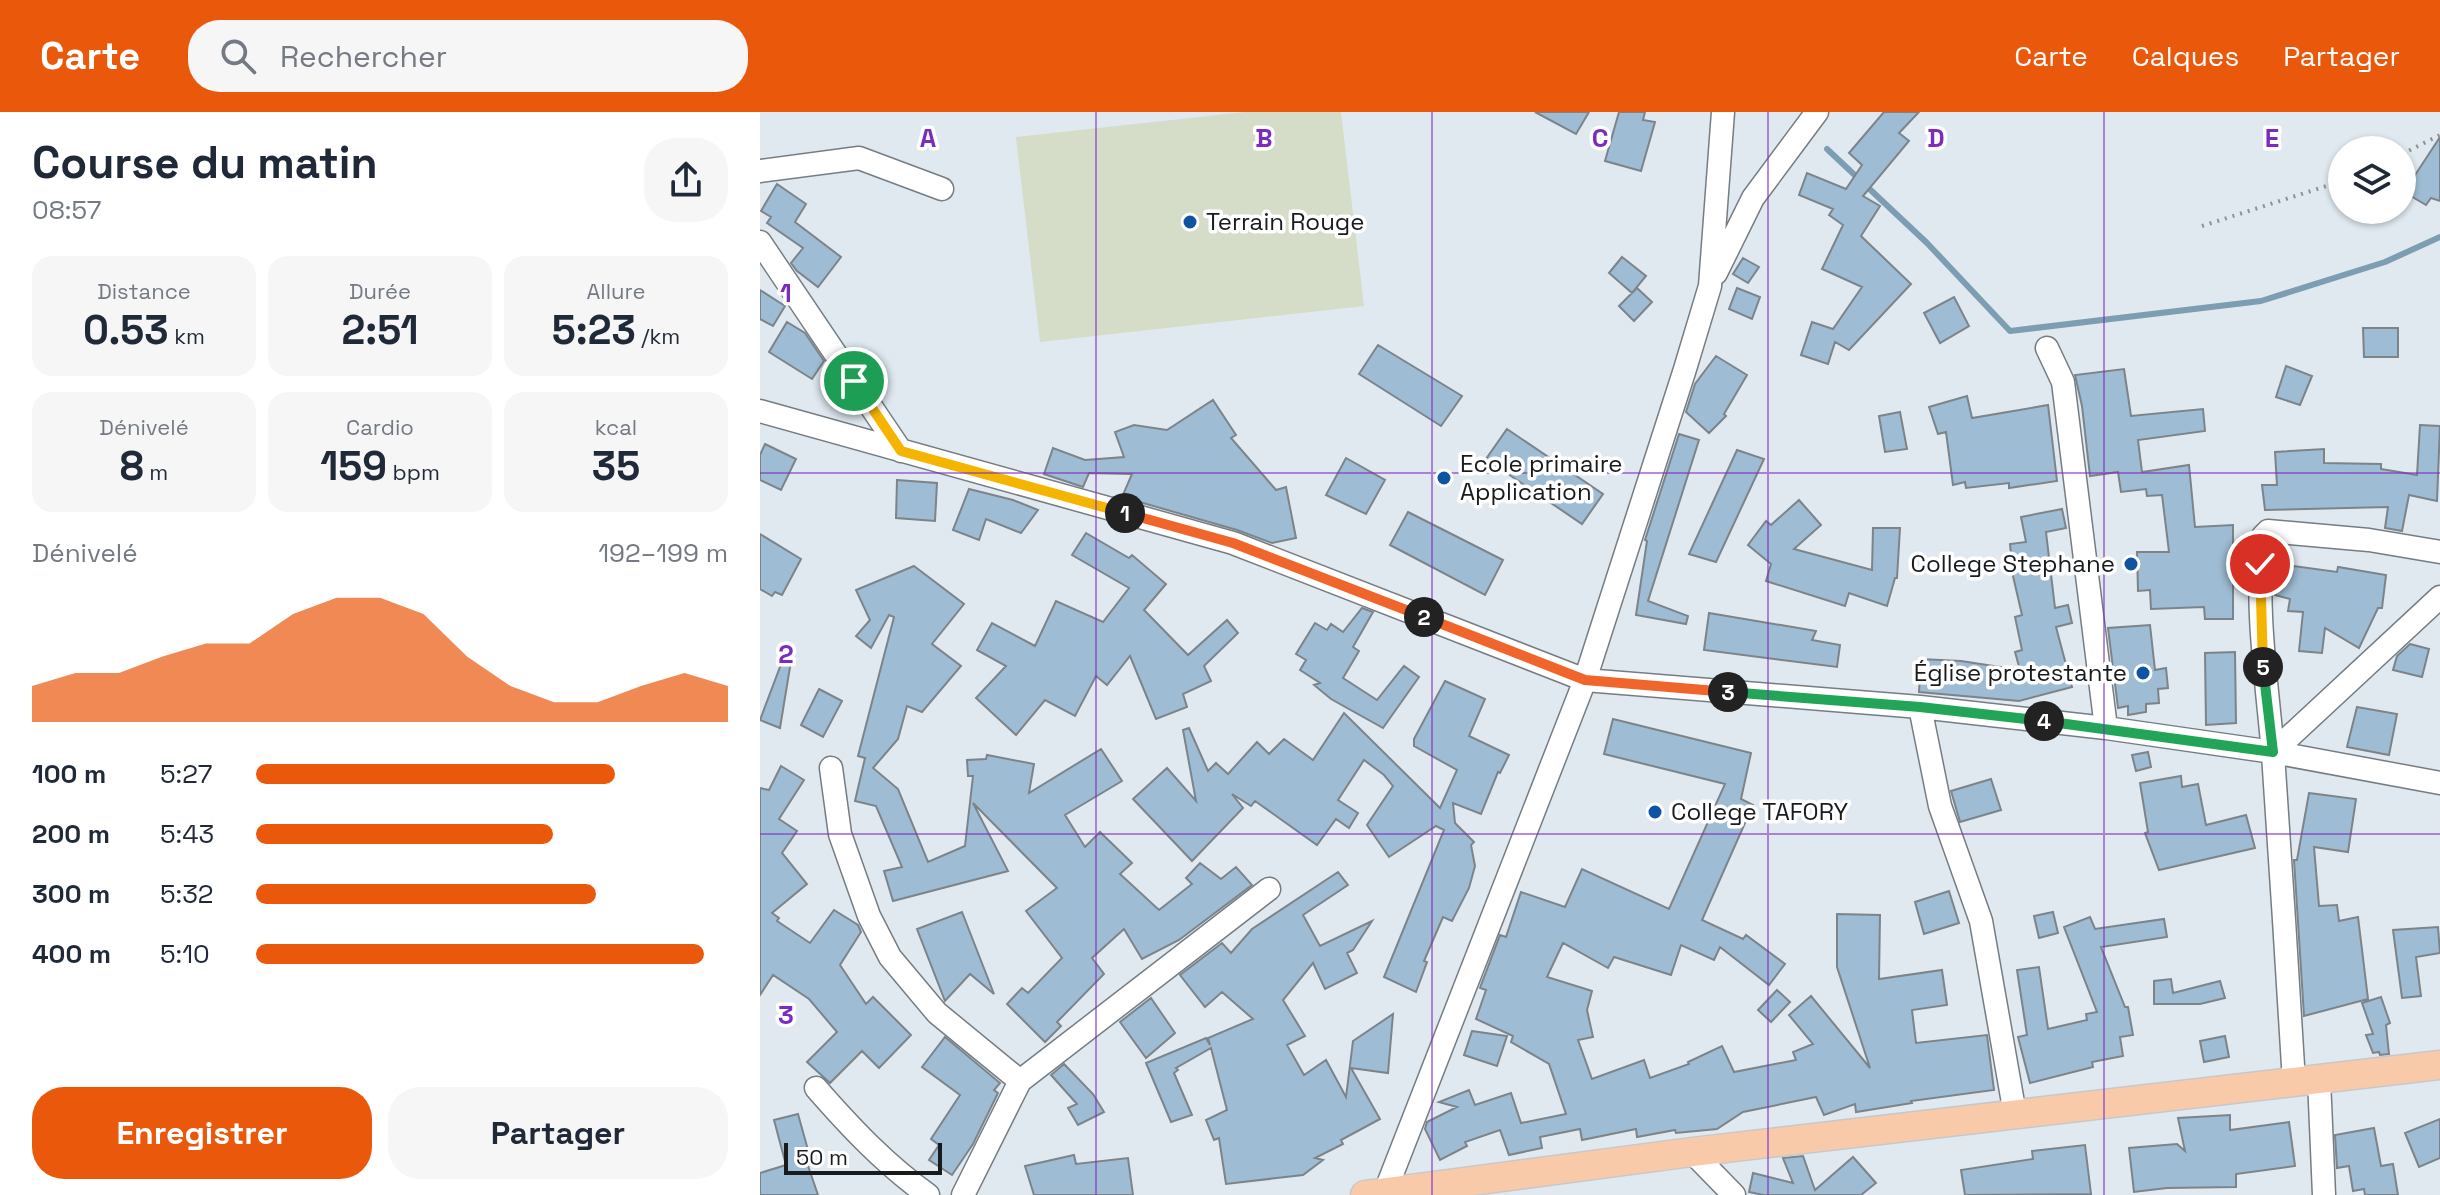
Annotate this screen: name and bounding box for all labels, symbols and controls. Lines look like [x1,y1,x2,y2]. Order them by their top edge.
search box [188,20,748,92]
text: Carte [40,32,140,80]
icon: search [216,34,260,78]
text: Rechercher [280,37,447,76]
text: Carte [2014,38,2088,74]
text: Calques [2132,38,2239,74]
text: Partager [2283,38,2400,74]
text: A [920,121,937,155]
text: B [1255,121,1273,155]
text: C [1592,121,1608,155]
text: D [1927,121,1945,155]
text: E [2265,121,2279,155]
text: Course du matin [32,135,378,191]
map controls [2328,136,2416,224]
button: layers [2328,136,2416,224]
button: share [644,138,728,222]
text: 08:57 [32,193,101,227]
place label: Terrain Rouge [1206,206,1364,237]
marker: Terrain Rouge [1181,213,1199,231]
text: 1 [780,276,792,310]
text: Distance [97,277,191,305]
text: Durée [349,277,411,305]
text: Allure [586,277,646,305]
text: 0.53 [83,305,169,356]
text: 2:51 [341,305,419,356]
text: 5:23 [552,305,636,356]
text: km [169,322,205,350]
text: /km [636,322,680,350]
pin [820,347,888,415]
icon: arrive [832,359,876,403]
text: Dénivelé [99,413,189,441]
text: Cardio [346,413,414,441]
text: kcal [595,413,637,441]
text: 8 [120,441,144,492]
text: 159 [320,441,387,492]
text: 35 [592,441,640,492]
place label: Ecole primaire Application [1460,448,1622,507]
text: m [144,458,168,486]
text: bpm [387,458,440,486]
marker: Ecole primaire Application [1435,469,1453,487]
pin: 1 [1105,493,1145,533]
text: 1 [1120,499,1130,527]
pin [2226,530,2294,598]
text: Dénivelé [32,536,138,570]
text: 192–199 m [598,536,728,570]
icon: check [2238,542,2282,586]
place label: College Stephane [1911,548,2115,579]
marker: College Stephane [2122,555,2140,573]
pin: 2 [1404,597,1444,637]
text: 2 [1417,603,1431,631]
text: 2 [778,637,794,671]
pin: 5 [2243,647,2283,687]
text: 5 [2256,653,2270,681]
place label: Église protestante [1914,657,2127,688]
marker: Église protestante [2134,664,2152,682]
pin: 3 [1708,672,1748,712]
text: 3 [1721,678,1735,706]
pin: 4 [2024,701,2064,741]
text: 4 [2037,707,2051,735]
text: 100 m [32,757,106,791]
text: 5:27 [160,757,212,791]
place label: College TAFORY [1671,796,1848,827]
marker: College TAFORY [1646,803,1664,821]
text: 200 m [32,817,110,851]
text: 5:43 [160,817,214,851]
text: 300 m [32,877,110,911]
text: 5:32 [160,877,214,911]
text: 400 m [32,937,111,971]
text: 5:10 [160,937,210,971]
text: 3 [778,998,794,1032]
button: Enregistrer [32,1087,372,1179]
button: Partager [388,1087,728,1179]
scale bar [784,1139,942,1175]
text: 50 m [796,1143,848,1171]

